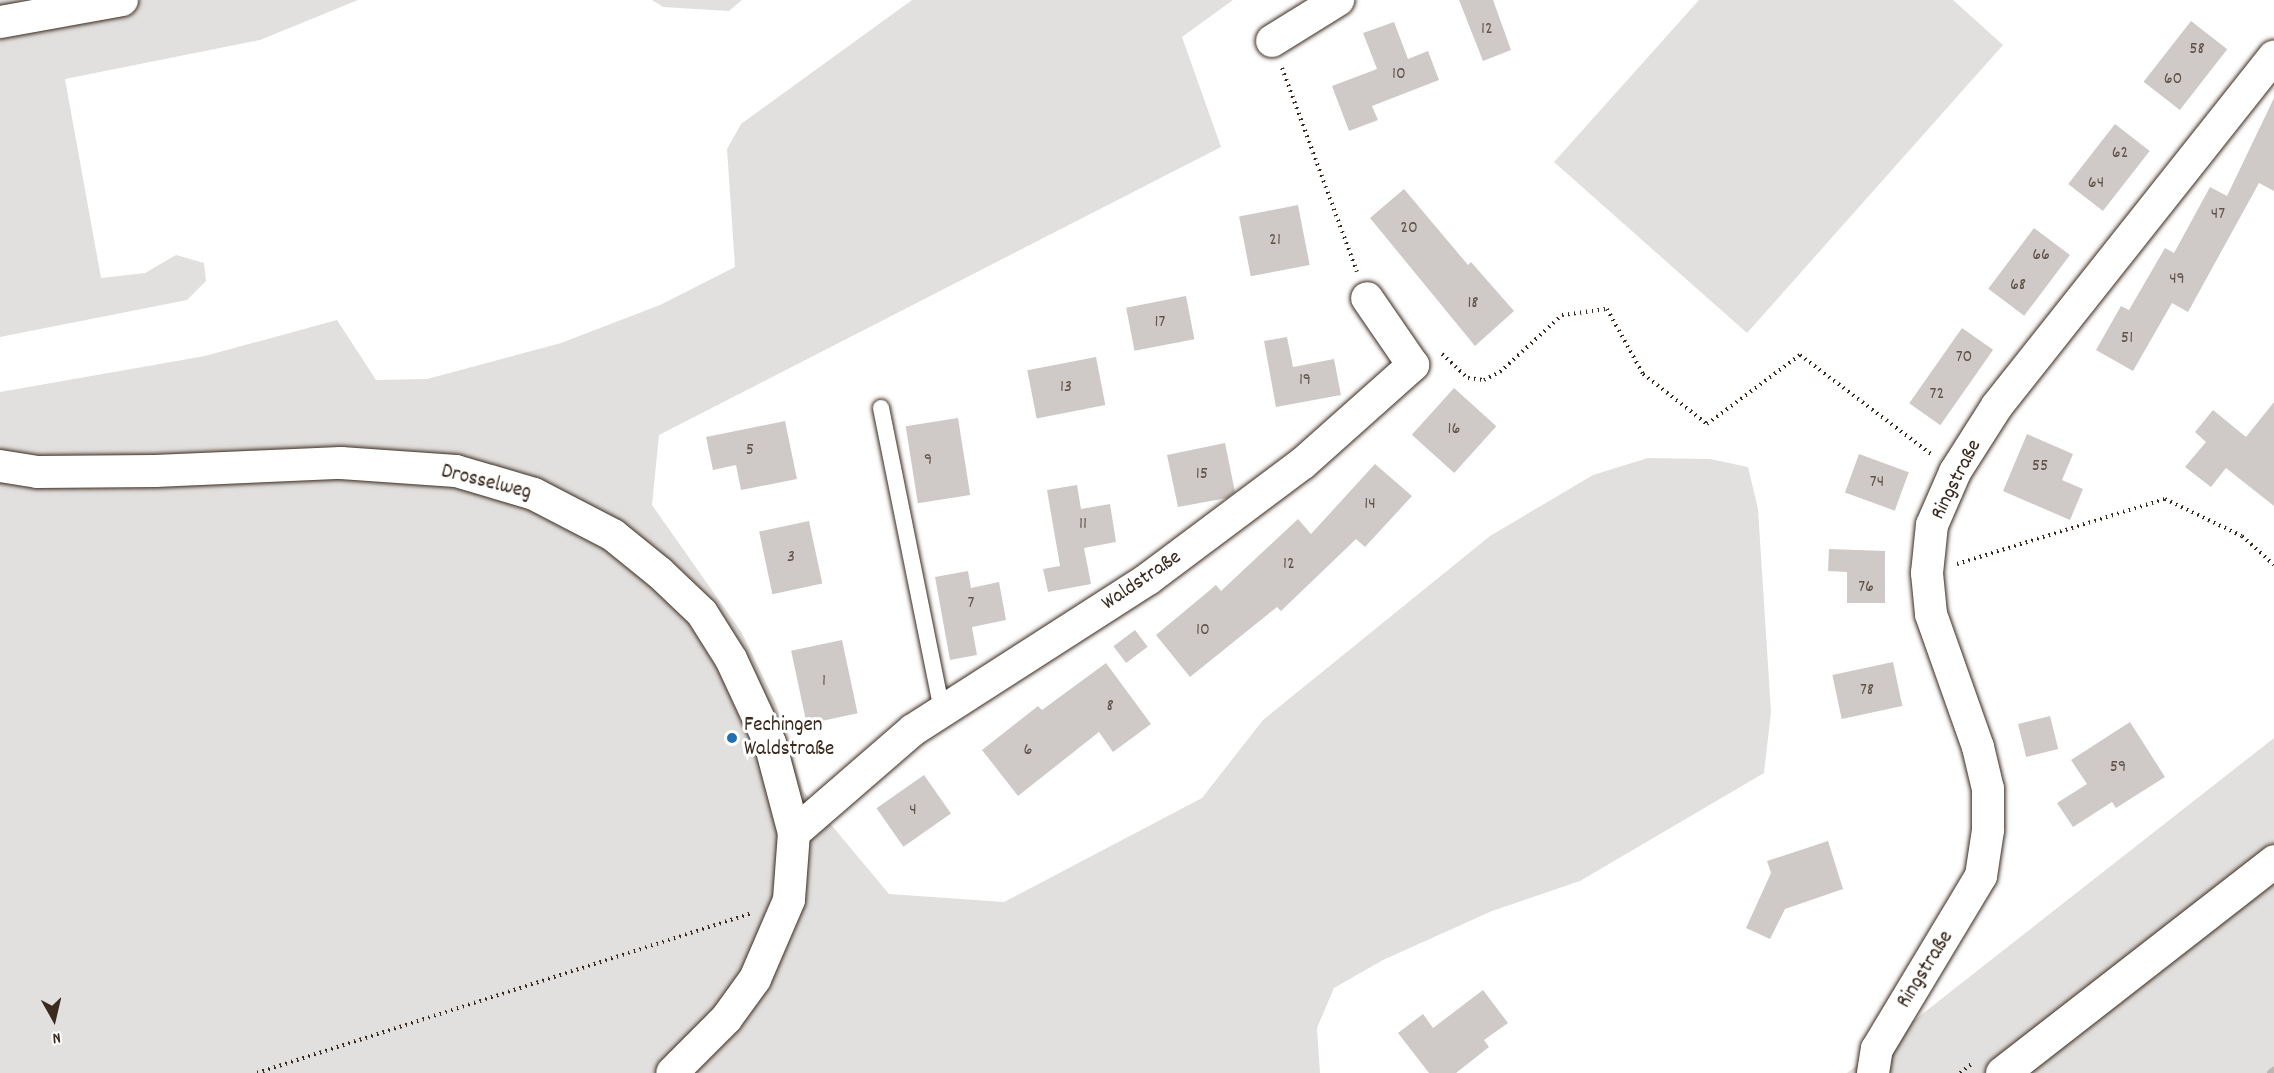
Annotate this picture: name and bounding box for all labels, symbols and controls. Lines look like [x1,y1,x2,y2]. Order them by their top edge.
house number: 12 [1481,19,1493,41]
house number: 58 [2189,39,2205,61]
house number: 10 [1392,64,1406,86]
house number: 60 [2164,69,2182,91]
house number: 62 [2112,143,2128,165]
house number: 64 [2088,173,2104,195]
house number: 47 [2211,204,2225,226]
house number: 20 [1400,218,1418,240]
house number: 21 [1269,230,1281,252]
house number: 66 [2032,245,2050,267]
house number: 49 [2169,269,2185,291]
house number: 68 [2010,275,2026,297]
house number: 18 [1467,293,1479,315]
house number: 17 [1155,312,1165,334]
house number: 51 [2121,328,2133,350]
house number: 70 [1956,347,1972,369]
house number: 19 [1299,370,1311,392]
house number: 13 [1060,377,1072,399]
house number: 72 [1930,384,1944,406]
house number: 16 [1448,419,1460,441]
street label: Ringstraße [1926,436,1988,524]
house number: 5 [746,440,754,462]
house number: 9 [924,450,932,472]
house number: 55 [2032,456,2048,478]
street label: Drosselweg [438,460,534,506]
house number: 15 [1196,464,1208,486]
house number: 74 [1870,472,1884,494]
house number: 14 [1364,494,1376,516]
house number: 11 [1079,514,1087,536]
street label: Waldstraße [1098,545,1186,617]
house number: 3 [787,547,795,569]
house number: 12 [1283,554,1295,576]
house number: 76 [1858,577,1874,599]
house number: 7 [968,593,974,615]
house number: 10 [1196,620,1210,642]
house number: 1 [822,671,826,693]
house number: 78 [1860,680,1874,702]
house number: 8 [1106,696,1114,718]
place label: Fechingen Waldstraße [744,713,834,763]
marker: Fechingen Waldstraße [725,731,739,745]
house number: 6 [1024,740,1032,762]
house number: 59 [2110,757,2126,779]
house number: 4 [909,800,917,822]
street label: Ringstraße [1892,927,1960,1013]
north arrow [24,989,84,1049]
text: N [51,1025,62,1049]

